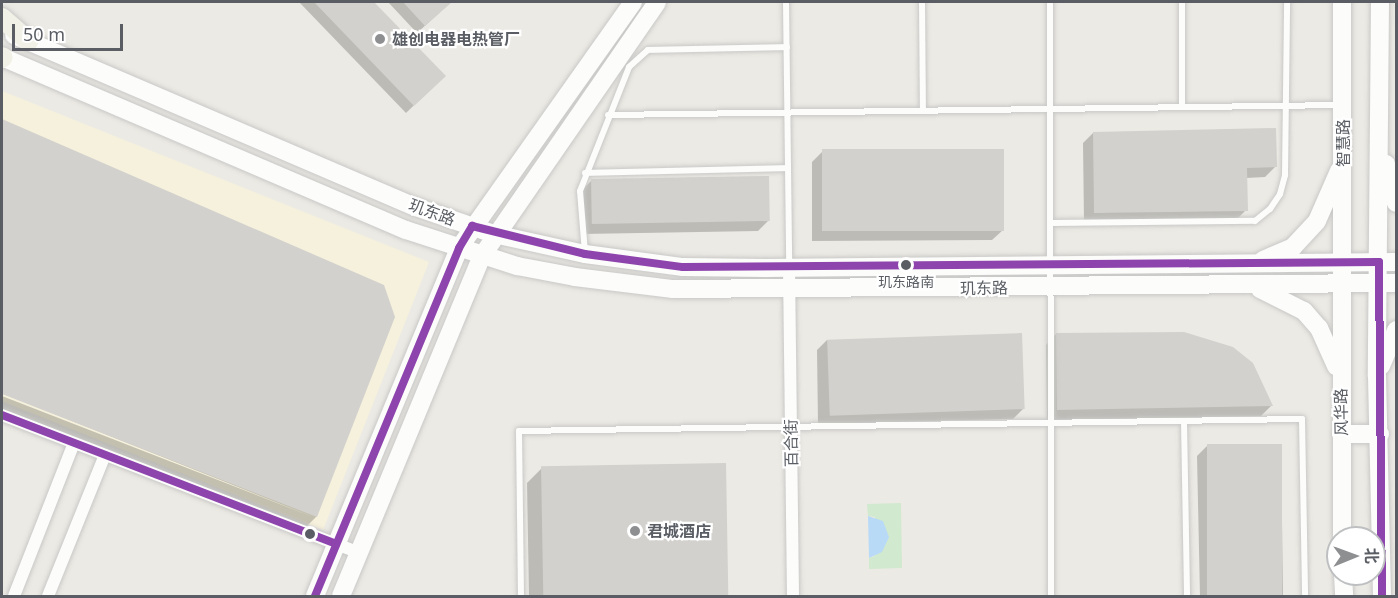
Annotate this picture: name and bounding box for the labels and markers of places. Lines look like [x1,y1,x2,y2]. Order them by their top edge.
place label: 雄创电器电热管厂 [392,29,520,49]
marker: 雄创电器电热管厂 [373,32,387,46]
marker: 玑东路南 [900,259,912,271]
place label: 玑东路南 [878,274,934,290]
place label: 君城酒店 [647,521,711,541]
marker: 君城酒店 [628,524,642,538]
unlabelled marker [304,528,316,540]

